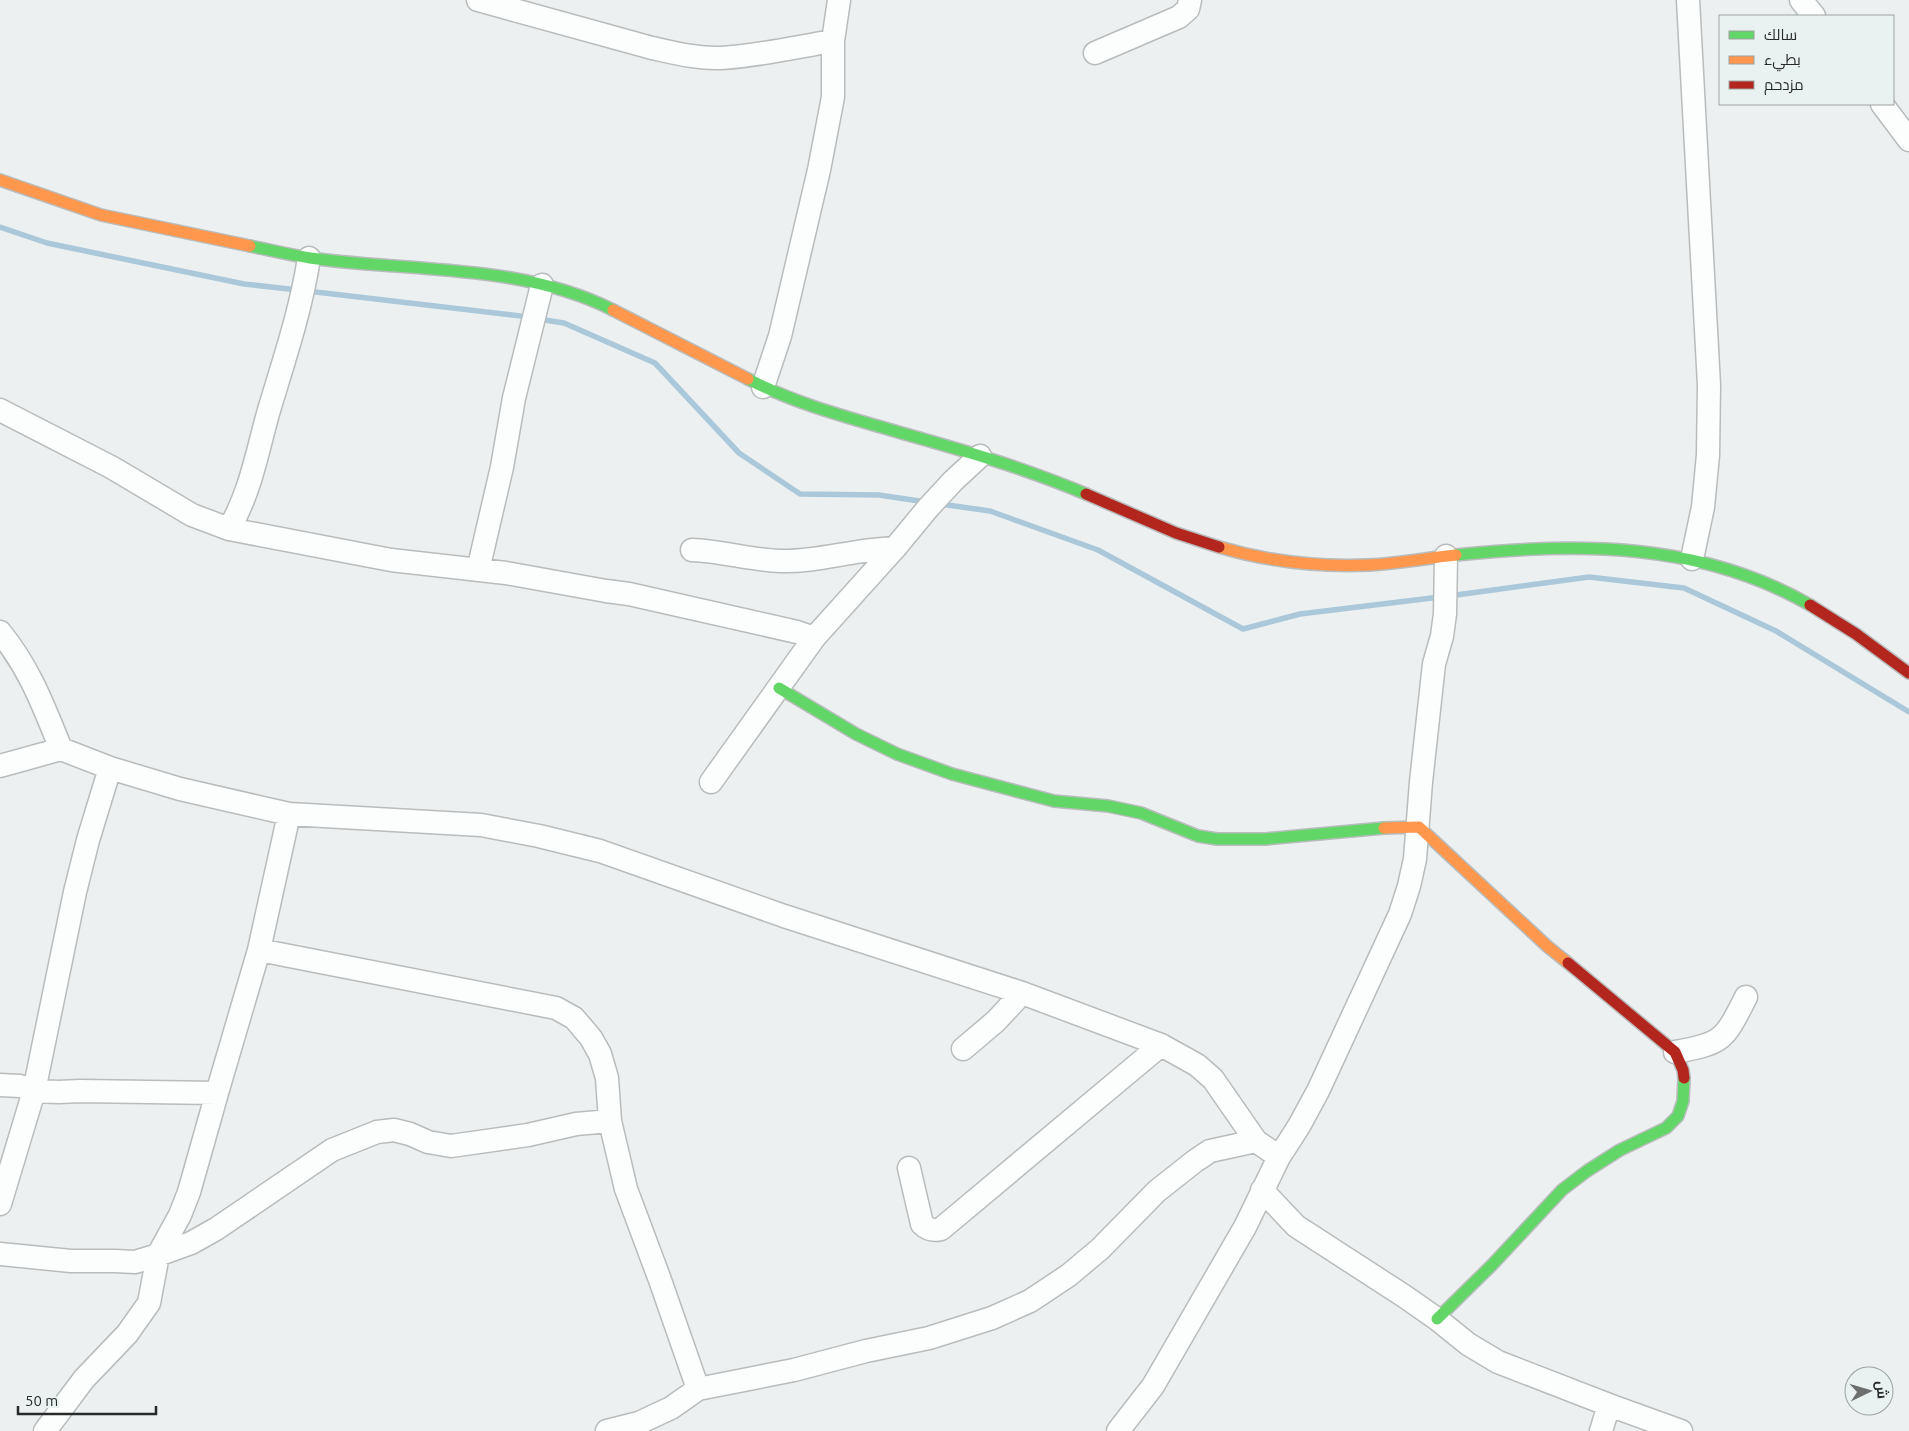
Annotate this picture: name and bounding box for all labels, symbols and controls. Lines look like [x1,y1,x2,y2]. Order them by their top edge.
legend [1719,15,1894,105]
text: سالك [1764,26,1797,43]
text: بطيء [1764,51,1801,72]
text: مزدحم [1764,76,1804,95]
north arrow [1844,1366,1894,1416]
text: ش [1872,1380,1891,1400]
scale bar [18,1384,155,1416]
text: 50 m [25,1392,58,1409]

